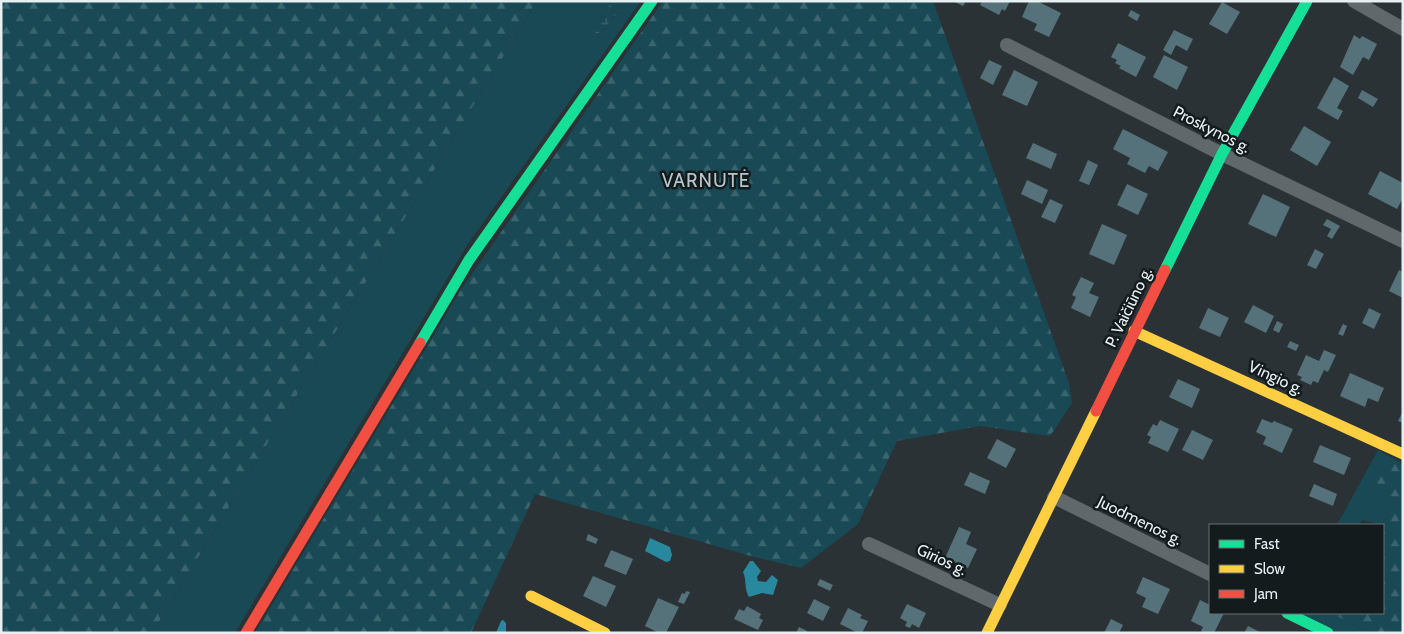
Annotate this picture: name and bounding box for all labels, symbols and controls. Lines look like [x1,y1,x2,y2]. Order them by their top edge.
street label: Proskynos g. [1170,102,1253,157]
district label: VARNUTĖ [662,169,750,192]
street label: P. Vaičiūno g. [1101,264,1156,350]
street label: Vingio g. [1245,357,1306,398]
street label: Juodmenos g. [1094,491,1185,549]
legend [1209,524,1384,614]
text: Fast [1254,535,1279,553]
street label: Girios g. [914,540,970,579]
text: Slow [1254,560,1285,578]
text: Jam [1253,585,1278,603]

